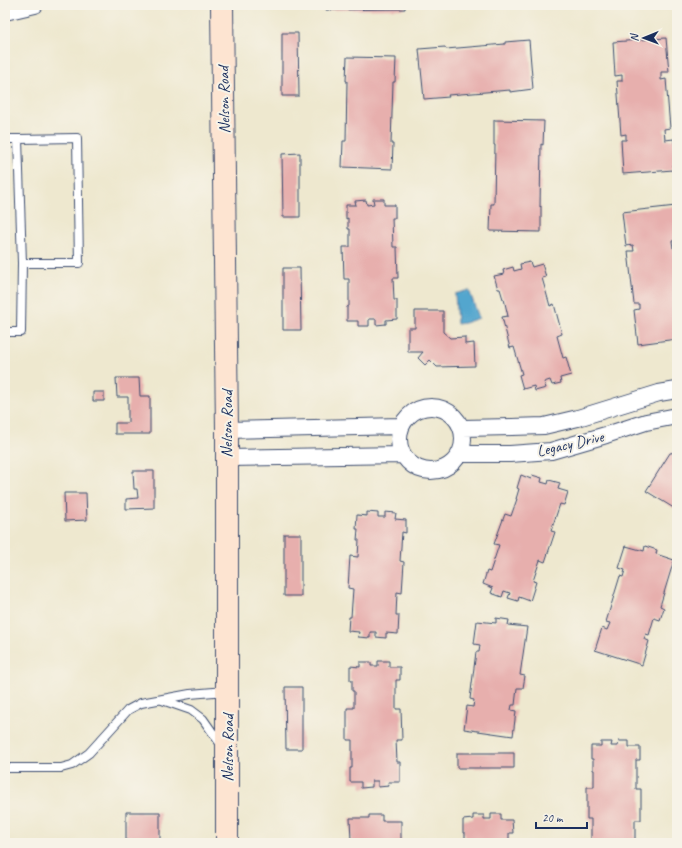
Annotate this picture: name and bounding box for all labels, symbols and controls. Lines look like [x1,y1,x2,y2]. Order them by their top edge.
north arrow [624,18,664,58]
text: N [627,32,641,42]
street label: Nelson Road [213,63,235,134]
street label: Nelson Road [217,388,237,458]
street label: Legacy Drive [535,426,607,461]
street label: Nelson Road [218,712,238,782]
scale bar [536,804,587,830]
text: 20 m [542,810,564,826]

